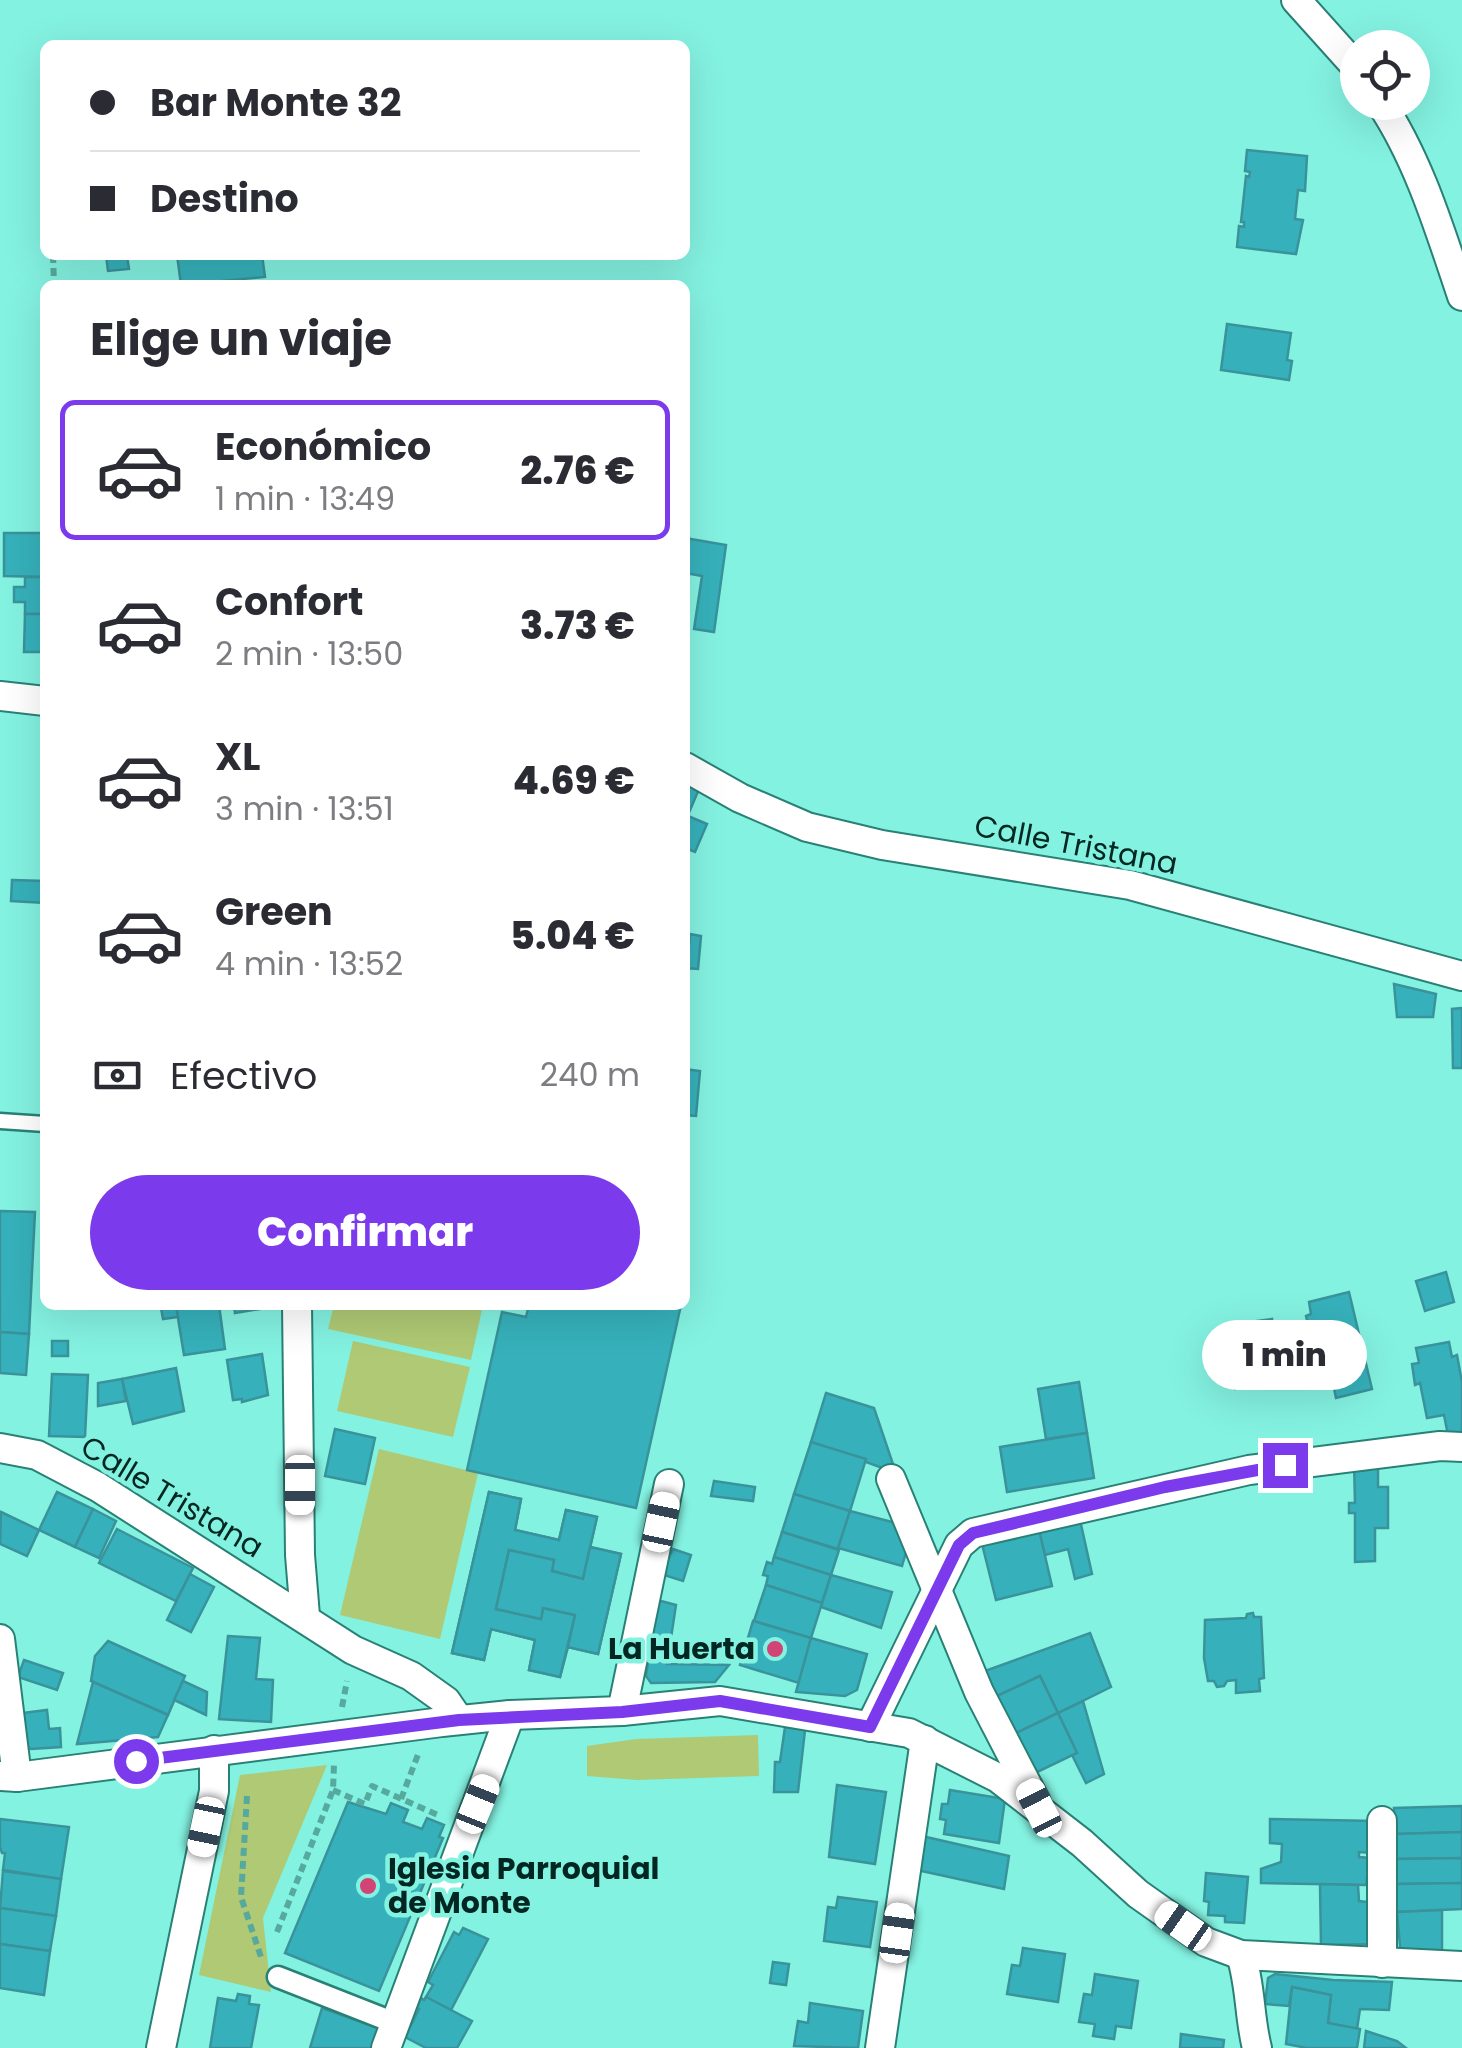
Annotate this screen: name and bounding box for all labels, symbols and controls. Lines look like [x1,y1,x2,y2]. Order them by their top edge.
map controls [1340,30,1430,120]
button: locate [1340,30,1430,120]
text: Bar Monte 32 [150,76,401,129]
text: Destino [150,172,299,225]
text: Elige un viaje [90,308,392,371]
text: Económico [215,420,431,473]
icon: car [95,425,185,515]
text: 2.76 € [521,444,635,497]
text: 1 min · 13:49 [215,476,395,521]
text: Confort [215,575,363,628]
icon: car [95,580,185,670]
text: 3.73 € [520,599,635,652]
text: 2 min · 13:50 [215,631,403,676]
text: XL [215,730,260,783]
icon: car [95,735,185,825]
text: 4.69 € [513,754,635,807]
text: 3 min · 13:51 [215,786,394,831]
street label: Calle Tristana [971,804,1181,885]
text: Green [215,885,333,938]
icon: car [95,890,185,980]
text: 5.04 € [510,909,635,962]
text: 4 min · 13:52 [215,941,403,986]
icon: cash [90,1048,145,1103]
text: Efectivo [170,1049,317,1102]
text: 240 m [540,1052,640,1097]
button: Confirmar [90,1175,640,1290]
callout: 1 min [1202,1320,1368,1390]
text: 1 min [1242,1332,1327,1377]
street label: Calle Tristana [73,1425,272,1568]
route end [1263,1443,1308,1488]
car [285,1455,315,1515]
car [640,1490,682,1554]
place label: La Huerta [608,1627,755,1670]
marker: La Huerta [764,1638,786,1660]
route start [114,1739,159,1784]
car [453,1771,503,1837]
car [1012,1774,1066,1842]
car [185,1795,227,1859]
place label: Iglesia Parroquial de Monte [388,1847,659,1924]
marker: Iglesia Parroquial de Monte [357,1875,379,1897]
car [1150,1897,1216,1955]
car [878,1901,916,1965]

